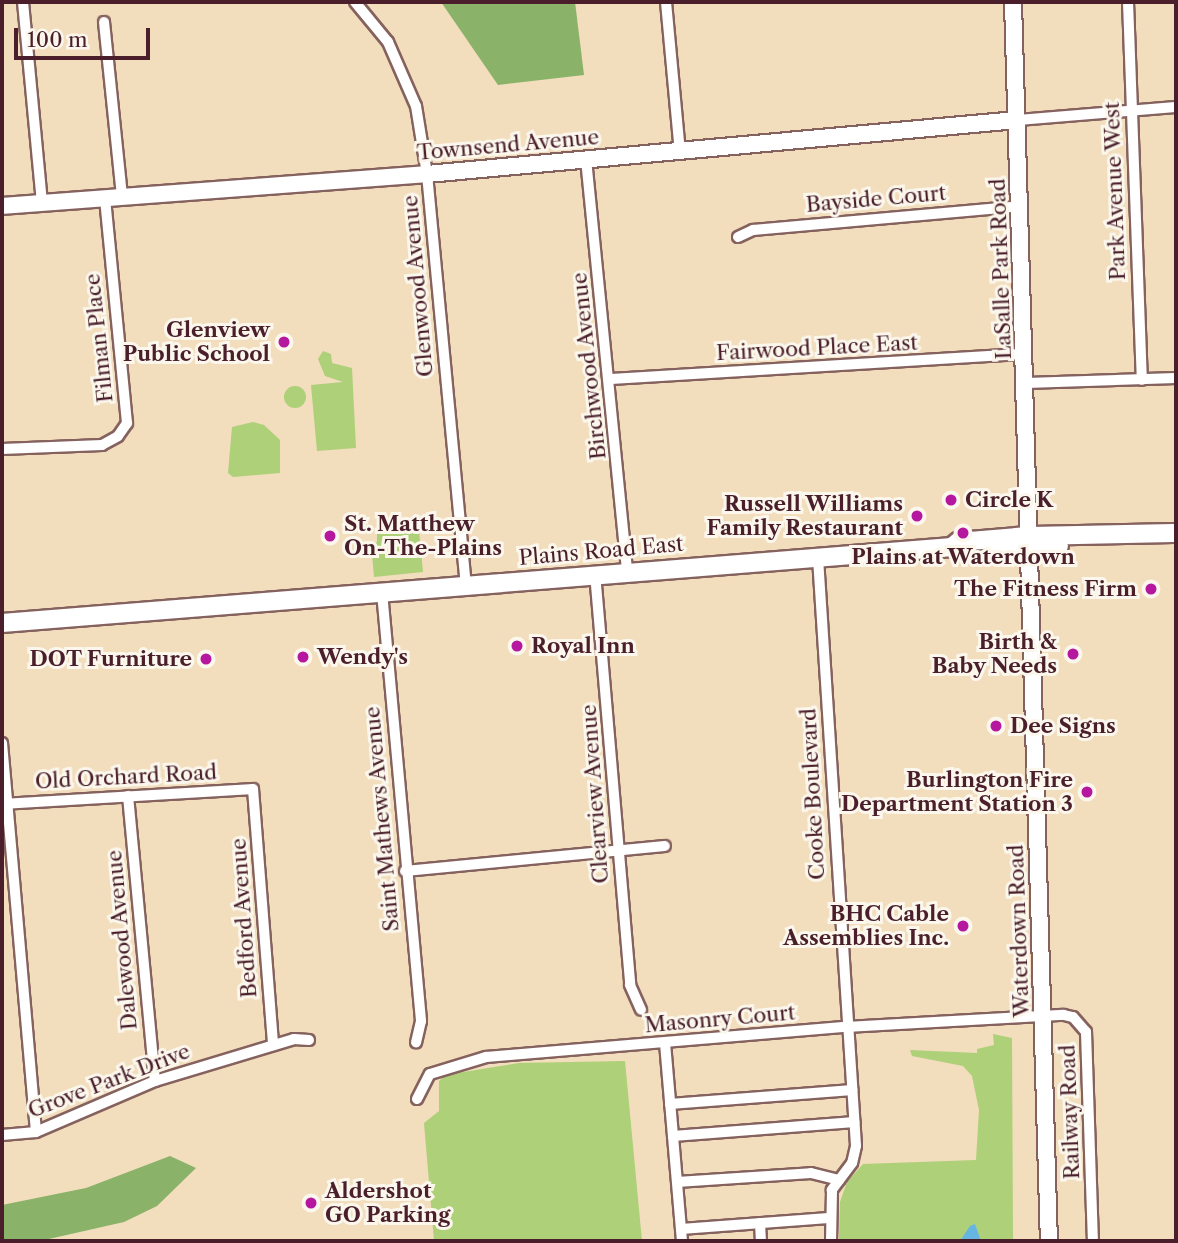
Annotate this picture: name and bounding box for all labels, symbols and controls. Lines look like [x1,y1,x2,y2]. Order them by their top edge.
scale bar [18,14,154,58]
text: 100 m [27,27,88,52]
street label: Park Avenue West [1099,100,1131,282]
street label: Townsend Avenue [415,124,601,166]
street label: LaSalle Park Road [985,178,1017,360]
street label: Bayside Court [805,180,947,218]
street label: Glenwood Avenue [397,194,439,378]
street label: Birchwood Avenue [567,271,611,461]
street label: Filman Place [80,272,118,404]
place label: Glenview Public School [123,317,270,367]
street label: Fairwood Place East [716,330,918,366]
marker: Glenview Public School [276,334,292,350]
place label: Circle K [965,487,1053,513]
place label: Russell Williams Family Restaurant [706,491,903,541]
marker: Circle K [943,492,959,508]
marker: Russell Williams Family Restaurant [909,508,925,524]
place label: St. Matthew On-The-Plains [344,511,502,561]
marker: Plains at Waterdown [955,525,971,541]
marker: St. Matthew On-The-Plains [322,528,338,544]
street label: Plains Road East [518,531,684,571]
place label: Plains at Waterdown [851,544,1075,570]
place label: The Fitness Firm [954,576,1137,602]
marker: The Fitness Firm [1143,581,1159,597]
place label: Birth & Baby Needs [931,629,1057,679]
place label: Royal Inn [531,633,635,659]
marker: Royal Inn [509,638,525,654]
place label: Wendy's [317,644,408,670]
marker: Birth & Baby Needs [1063,644,1083,664]
place label: DOT Furniture [29,646,192,672]
marker: Wendy's [295,649,311,665]
marker: DOT Furniture [198,651,214,667]
street label: Clearview Avenue [576,703,614,885]
street label: Saint Mathews Avenue [360,705,404,933]
street label: Cooke Boulevard [796,708,830,880]
place label: Dee Signs [1010,713,1116,739]
marker: Dee Signs [988,718,1004,734]
street label: Old Orchard Road [34,760,218,794]
place label: Burlington Fire Department Station 3 [841,767,1073,817]
marker: Burlington Fire Department Station 3 [1079,784,1095,800]
street label: Bedford Avenue [226,837,262,999]
street label: Waterdown Road [1003,844,1035,1018]
street label: Dalewood Avenue [102,849,142,1031]
place label: BHC Cable Assemblies Inc. [783,901,949,951]
marker: BHC Cable Assemblies Inc. [955,918,971,934]
street label: Masonry Court [643,1000,797,1038]
street label: Grove Park Drive [24,1038,194,1124]
street label: Railway Road [1055,1044,1085,1180]
place label: Aldershot GO Parking [325,1178,450,1228]
marker: Aldershot GO Parking [303,1195,319,1211]

